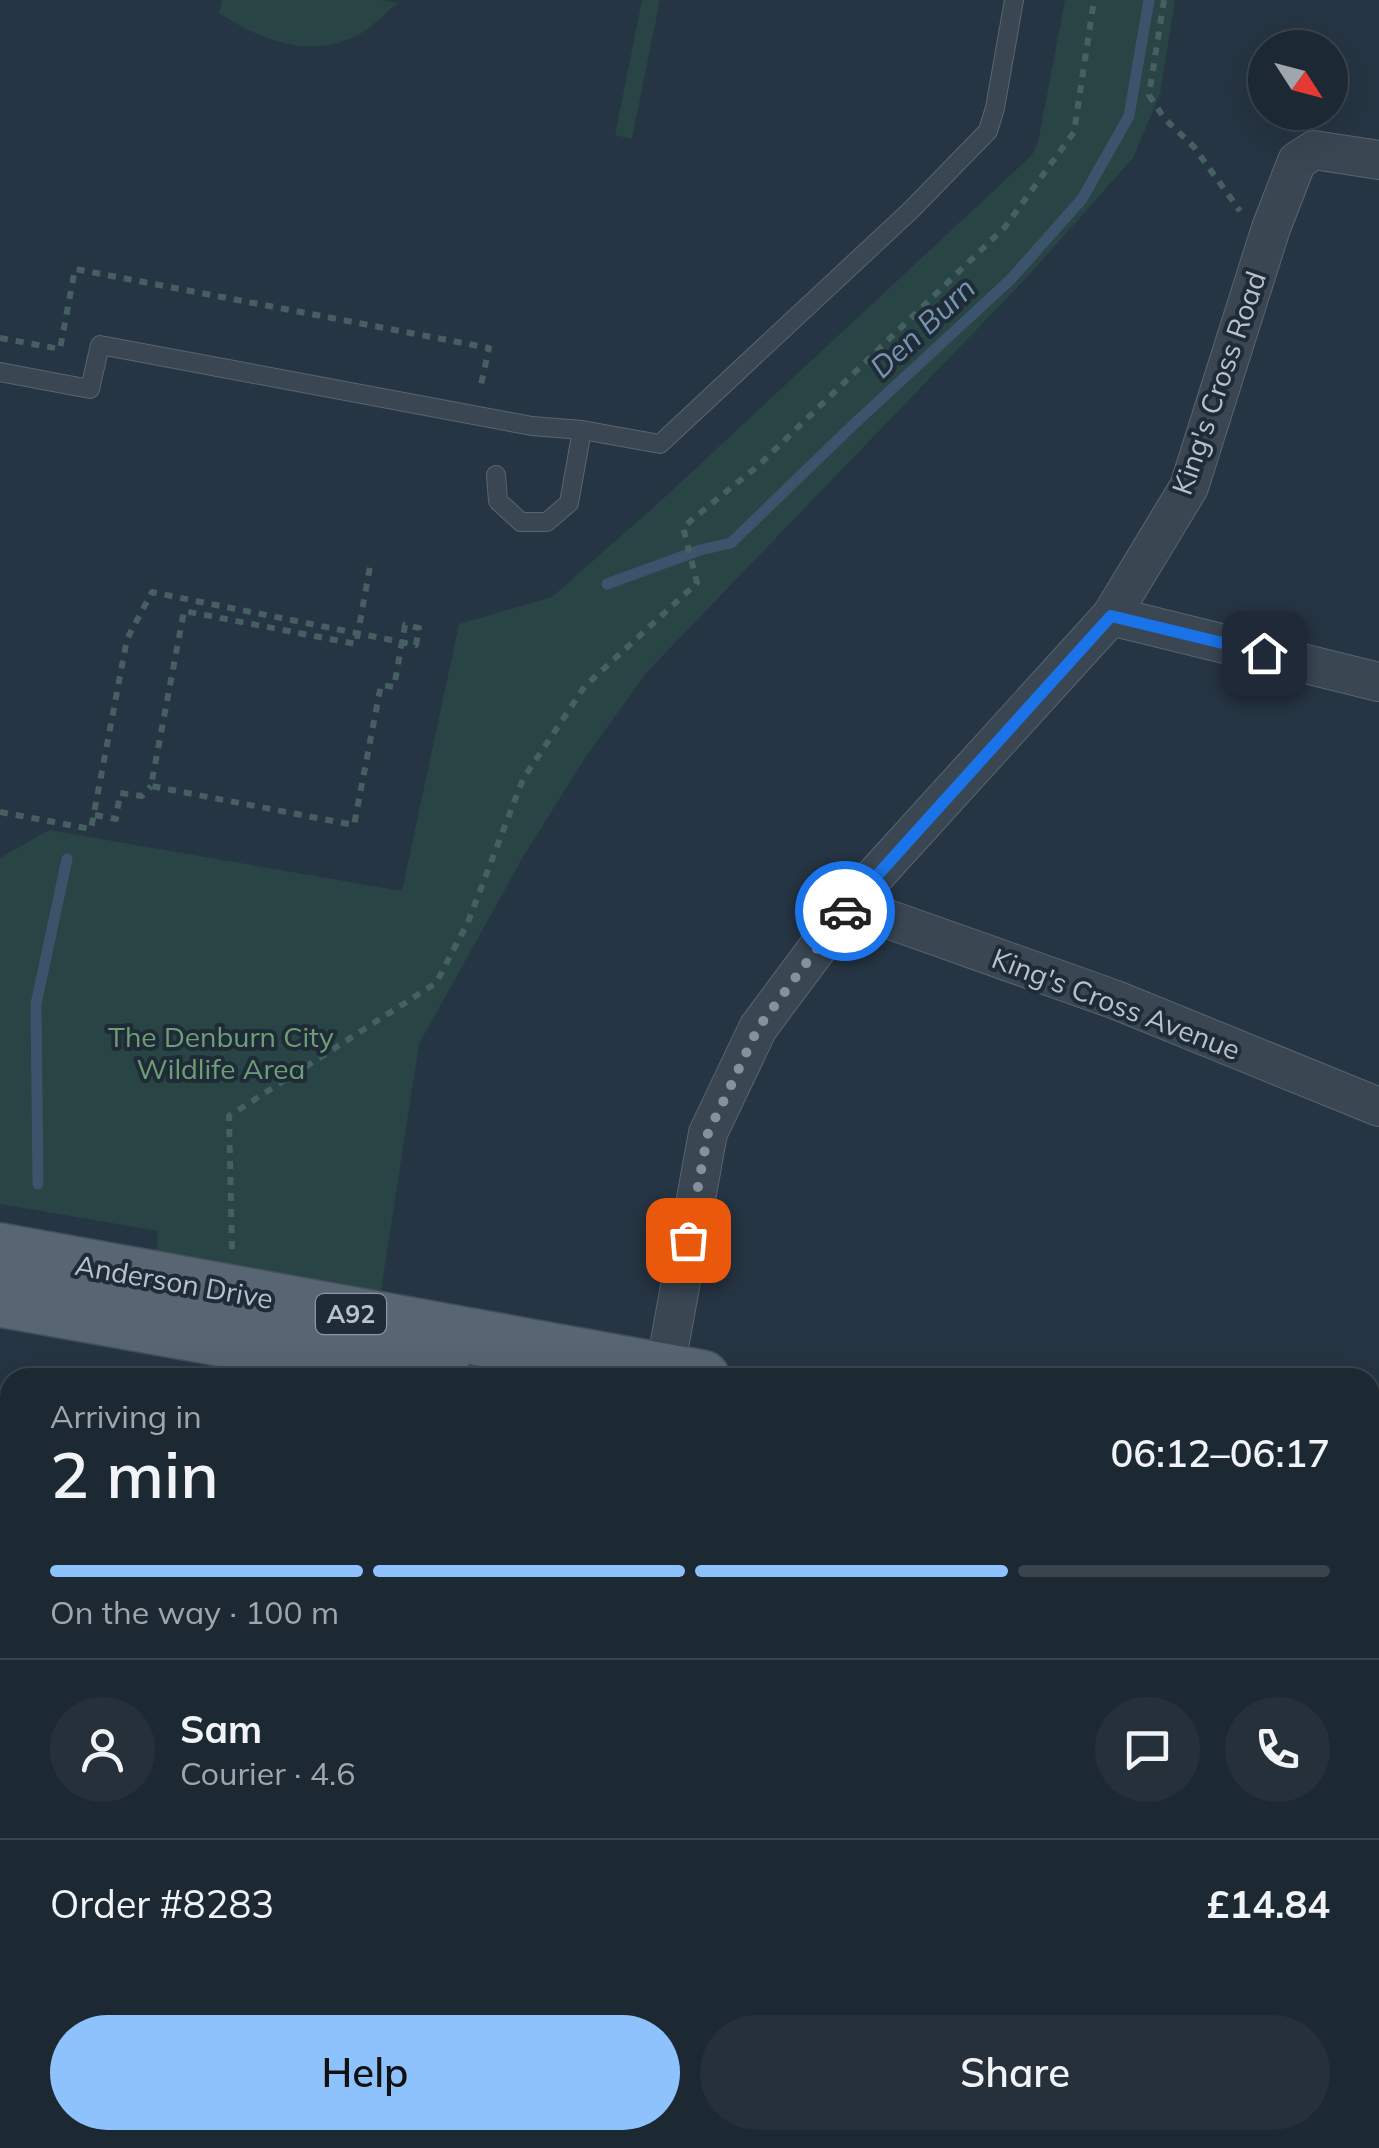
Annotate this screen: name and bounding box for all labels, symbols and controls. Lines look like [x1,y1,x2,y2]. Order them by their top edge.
north arrow [1248,30,1348,130]
map controls [1248,30,1348,130]
street label: King's Cross Road [1164,267,1273,499]
water label: Den Burn [862,269,983,386]
pin [1222,611,1307,696]
icon: home [1237,626,1292,681]
courier [795,861,895,961]
icon: car [818,884,873,939]
street label: King's Cross Avenue [987,940,1245,1067]
park label: The Denburn City Wildlife Area [108,1019,334,1086]
pin [646,1198,731,1283]
icon: bag [661,1213,716,1268]
street label: Anderson Drive [72,1247,276,1316]
road number: A92 [316,1294,386,1334]
text: Arriving in [50,1396,202,1436]
text: 06:12–06:17 [1110,1429,1330,1477]
text: 2 min [50,1433,219,1514]
text: On the way · 100 m [50,1592,339,1632]
button: person [50,1697,155,1802]
button: chat [1095,1697,1200,1802]
button: phone [1225,1697,1330,1802]
text: Sam [180,1705,262,1753]
text: Courier · 4.6 [180,1753,356,1793]
text: Order #8283 [50,1880,274,1928]
text: £14.84 [1207,1880,1330,1928]
button: Help [50,2015,680,2130]
button: Share [700,2015,1330,2130]

